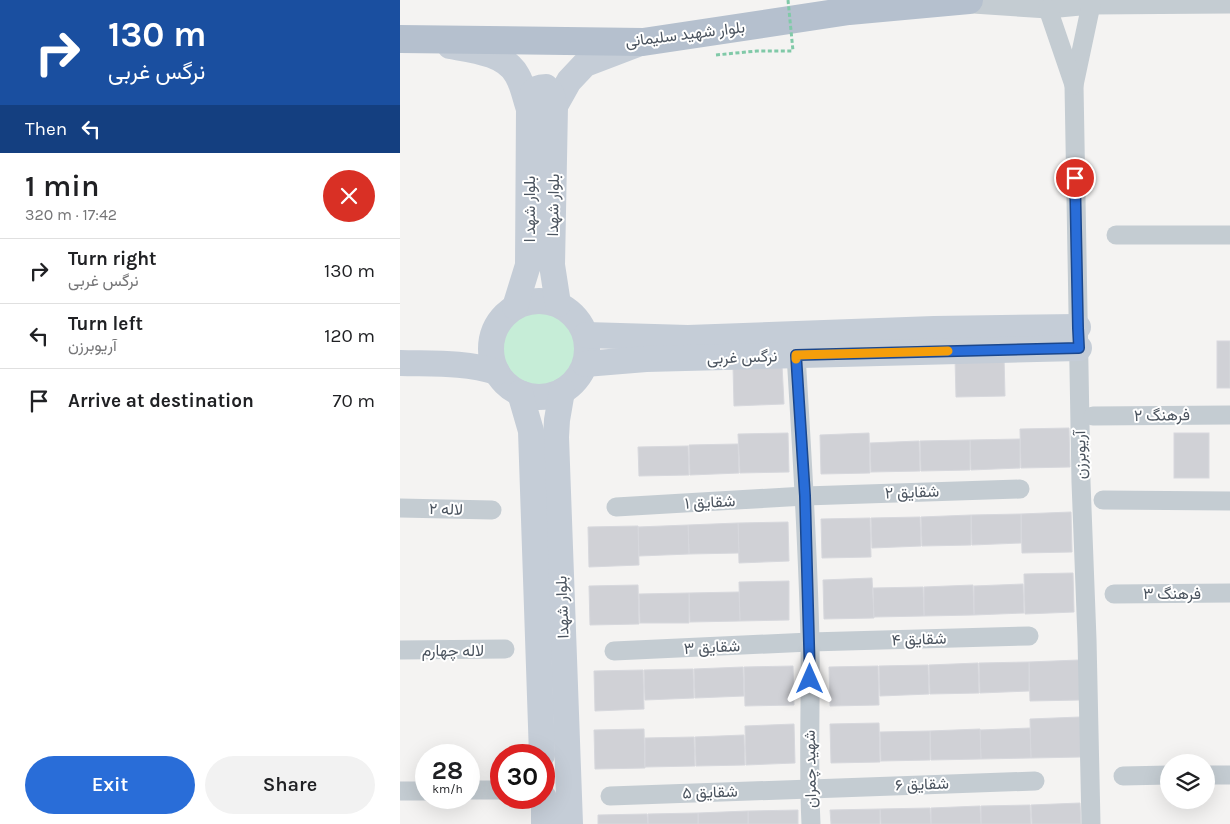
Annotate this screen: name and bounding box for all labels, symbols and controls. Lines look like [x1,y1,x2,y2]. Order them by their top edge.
text: 130 m [108,14,206,55]
street label: بلوار شهید سلیمانی [624,17,746,52]
icon: right [25,20,90,85]
text: نرگس غربی [108,59,205,85]
icon: left [77,115,105,143]
text: Then [25,118,67,140]
pin [1054,157,1096,199]
icon: arrive [1061,164,1089,192]
text: 1 min [25,168,99,204]
button: close [323,170,375,222]
street label: بلوار شهدا [543,173,564,237]
street label: بلوار شهد ا [520,176,540,242]
text: 320 m · 17:42 [25,205,117,224]
text: Turn right [68,248,157,270]
icon: right [25,257,53,285]
text: 130 m [324,260,375,282]
text: نرگس غربی [68,271,139,290]
text: Turn left [68,313,143,335]
icon: left [25,322,53,350]
text: 120 m [324,325,375,347]
text: آریوبرزن [68,336,117,355]
street label: نرگس غربی [706,346,778,369]
icon: arrive [25,387,53,415]
text: Arrive at destination [68,390,254,412]
text: 70 m [333,390,375,412]
street label: فرهنگ ۲ [1134,405,1190,426]
street label: آریوبرزن [1070,429,1091,479]
street label: شقایق ۲ [885,482,939,503]
street label: شقایق ۱ [684,491,736,514]
street label: لاله ۲ [429,499,463,519]
street label: بلوار شهدا [551,575,574,639]
street label: فرهنگ ۳ [1143,584,1201,604]
street label: شقایق ۴ [891,629,947,650]
street label: شقایق ۳ [683,636,741,659]
street label: لاله چهارم [422,641,484,662]
position arrow [783,652,835,704]
street label: شهید چمران [800,730,822,808]
speed limit sign: 30 [490,744,555,809]
map controls [1160,754,1215,809]
button: layers [1160,754,1215,809]
button: Exit [25,756,195,814]
button: Share [205,756,375,814]
text: 28 [432,756,463,785]
street label: شقایق ۶ [895,774,949,795]
text: km/h [432,782,463,796]
street label: شقایق ۵ [682,782,738,803]

